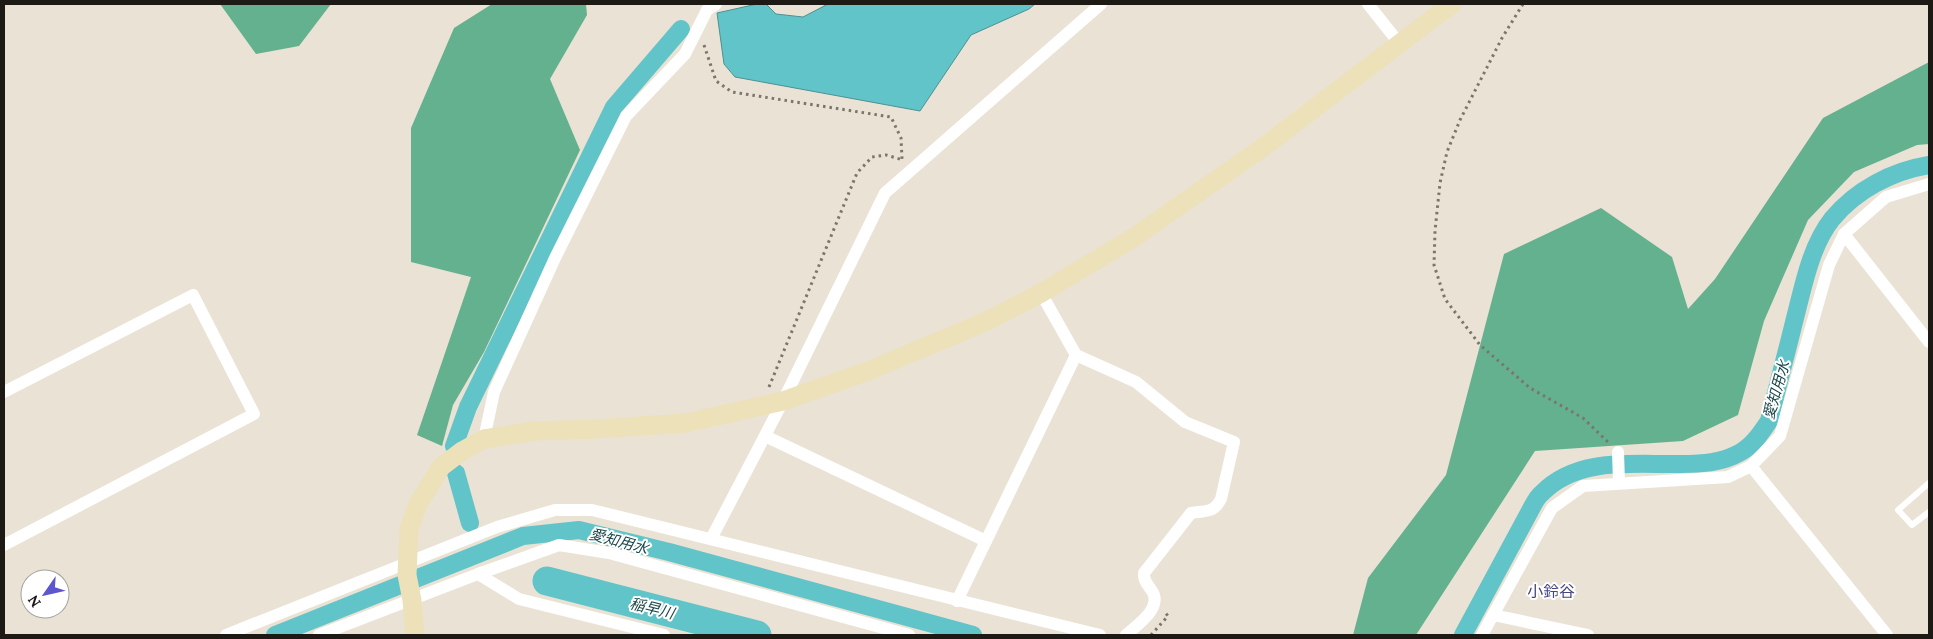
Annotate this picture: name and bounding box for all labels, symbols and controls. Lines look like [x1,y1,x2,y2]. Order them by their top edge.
water label: 愛知用水 [1759,357,1794,421]
water label: 愛知用水 [588,524,652,558]
north arrow [20,569,70,619]
district label: 小鈴谷 [1527,581,1575,601]
text: N [24,592,45,611]
water label: 稲早川 [628,593,678,623]

